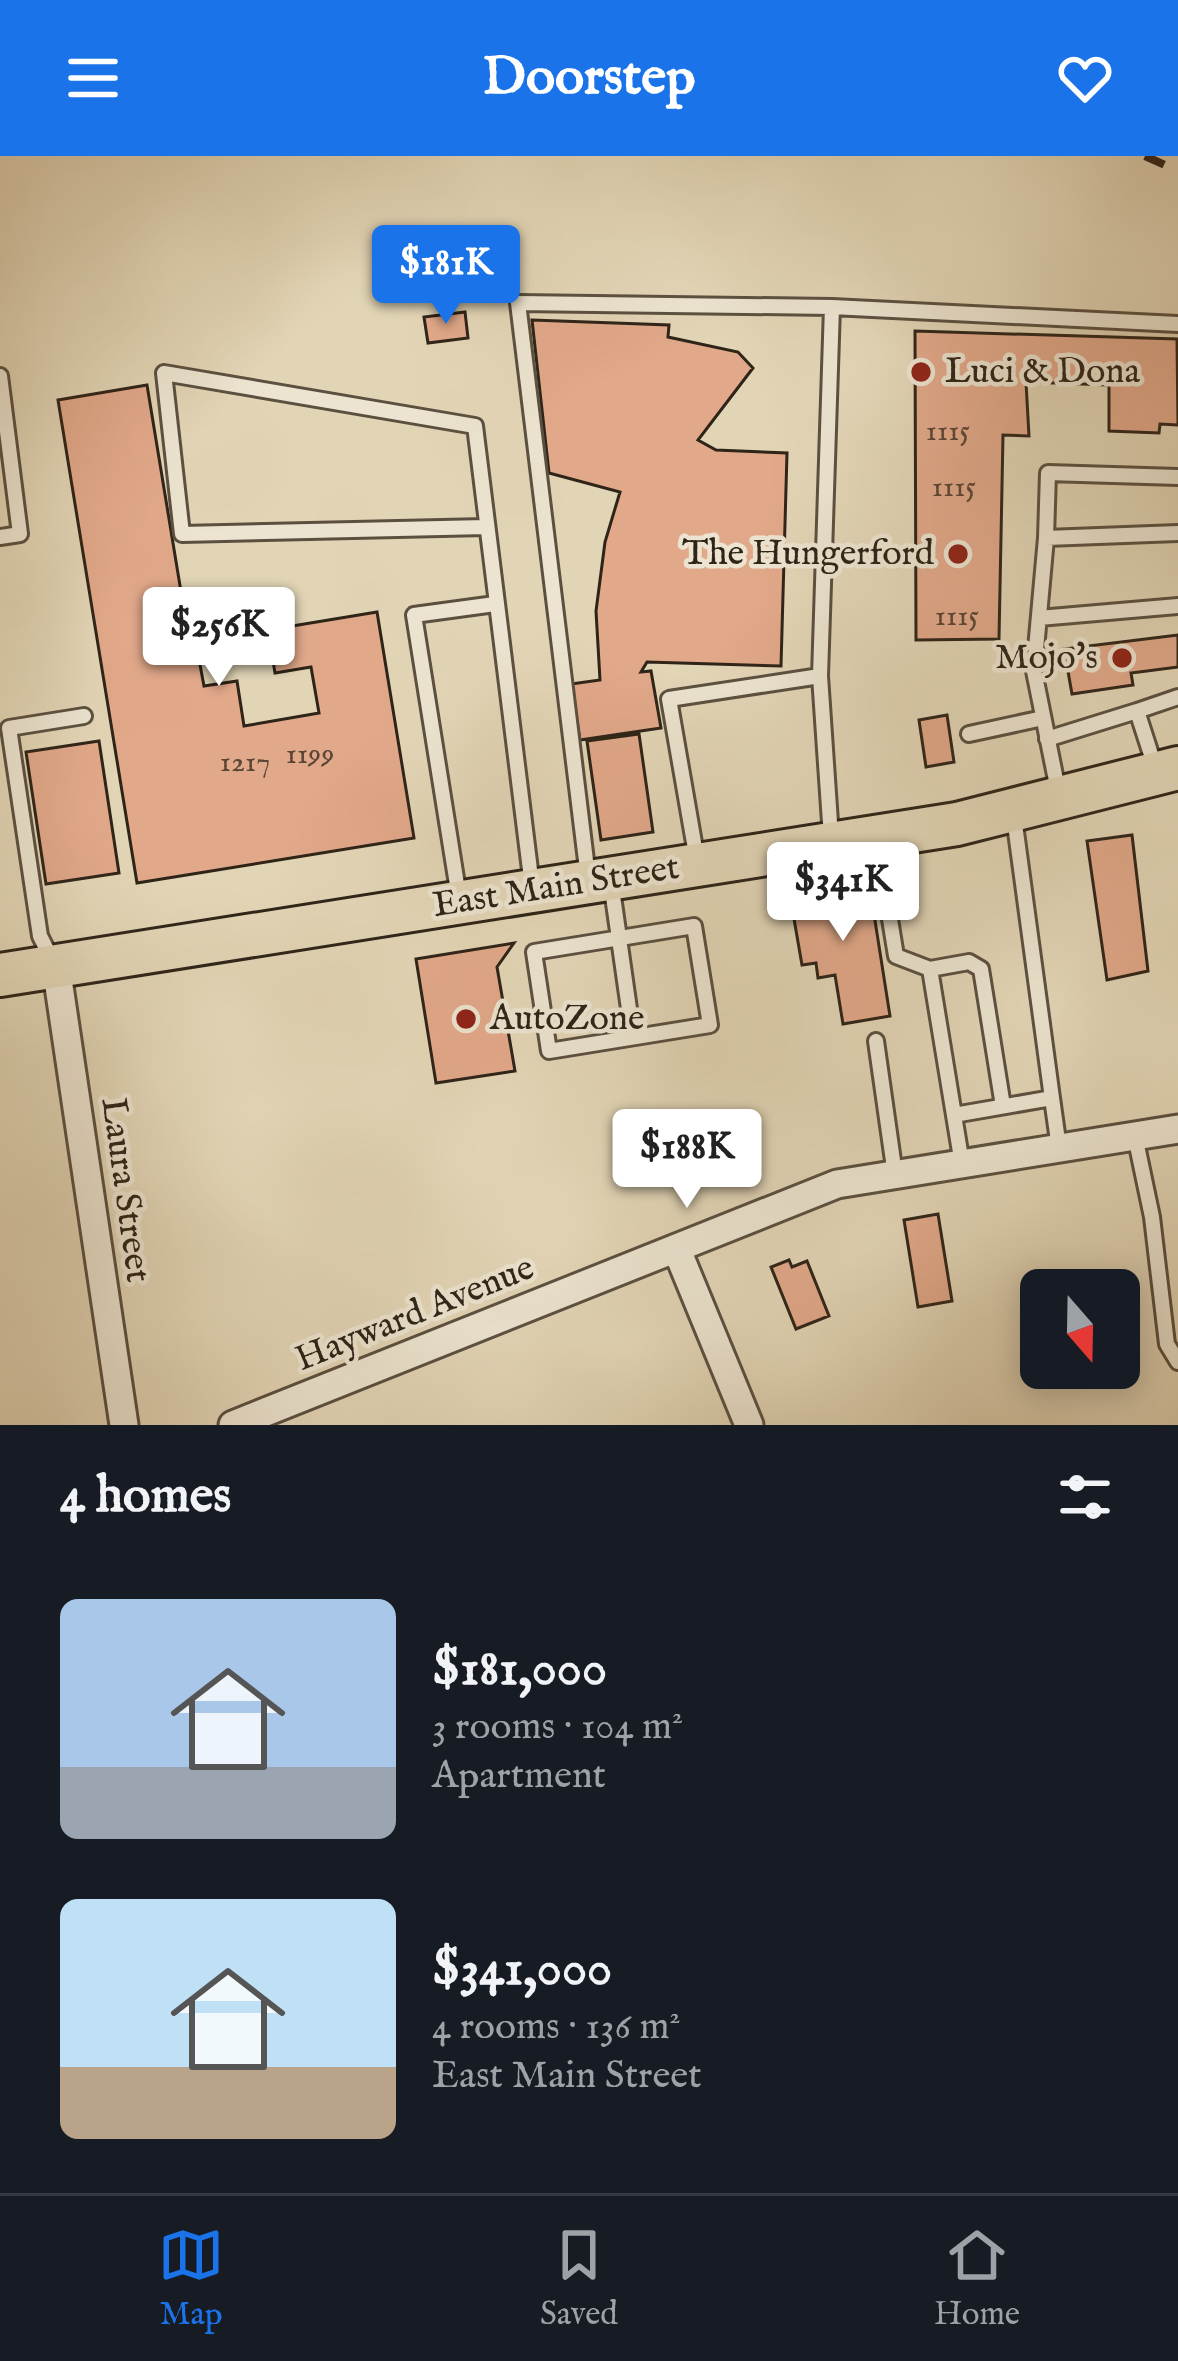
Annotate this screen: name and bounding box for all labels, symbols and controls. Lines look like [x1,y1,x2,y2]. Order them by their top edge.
text: Doorstep [483,44,695,113]
icon: menu [60,45,126,111]
icon: heart [1052,45,1118,111]
pin: $181K [362,225,530,327]
text: $181K [399,239,493,288]
place label: Luci & Dona [945,349,1140,395]
marker: Luci & Dona [908,359,934,385]
house number: 1115 [926,413,970,451]
house number: 1115 [932,469,976,507]
place label: The Hungerford [682,531,935,577]
marker: The Hungerford [945,541,971,567]
pin: $256K [135,587,303,689]
house number: 1115 [935,598,979,636]
text: $256K [170,601,268,650]
place label: Mojo's [995,635,1098,681]
marker: Mojo's [1109,645,1135,671]
house number: 1199 [286,736,334,774]
house number: 1217 [220,744,270,782]
pin: $341K [759,842,927,944]
street label: East Main Street [429,845,683,929]
text: $341K [794,856,892,905]
place label: AutoZone [489,996,645,1042]
marker: AutoZone [453,1006,479,1032]
street label: Laura Street [89,1095,161,1285]
pin: $188K [603,1109,771,1211]
text: $188K [640,1123,734,1172]
street label: Hayward Avenue [289,1245,541,1383]
north arrow [1020,1269,1140,1389]
map controls [1020,1269,1140,1389]
icon: filters [1052,1464,1118,1530]
text: 4 homes [60,1465,231,1530]
text: $181,000 [432,1638,607,1703]
icon: home [156,1647,300,1791]
text: 3 rooms · 104 m² [432,1703,683,1752]
text: Apartment [432,1752,606,1801]
text: $341,000 [432,1938,612,2003]
icon: home [156,1947,300,2091]
text: 4 rooms · 136 m² [432,2003,681,2052]
text: East Main Street [432,2052,702,2101]
tab: Map [158,2222,224,2336]
tab: Saved [540,2222,618,2336]
tab: Home [934,2222,1020,2336]

